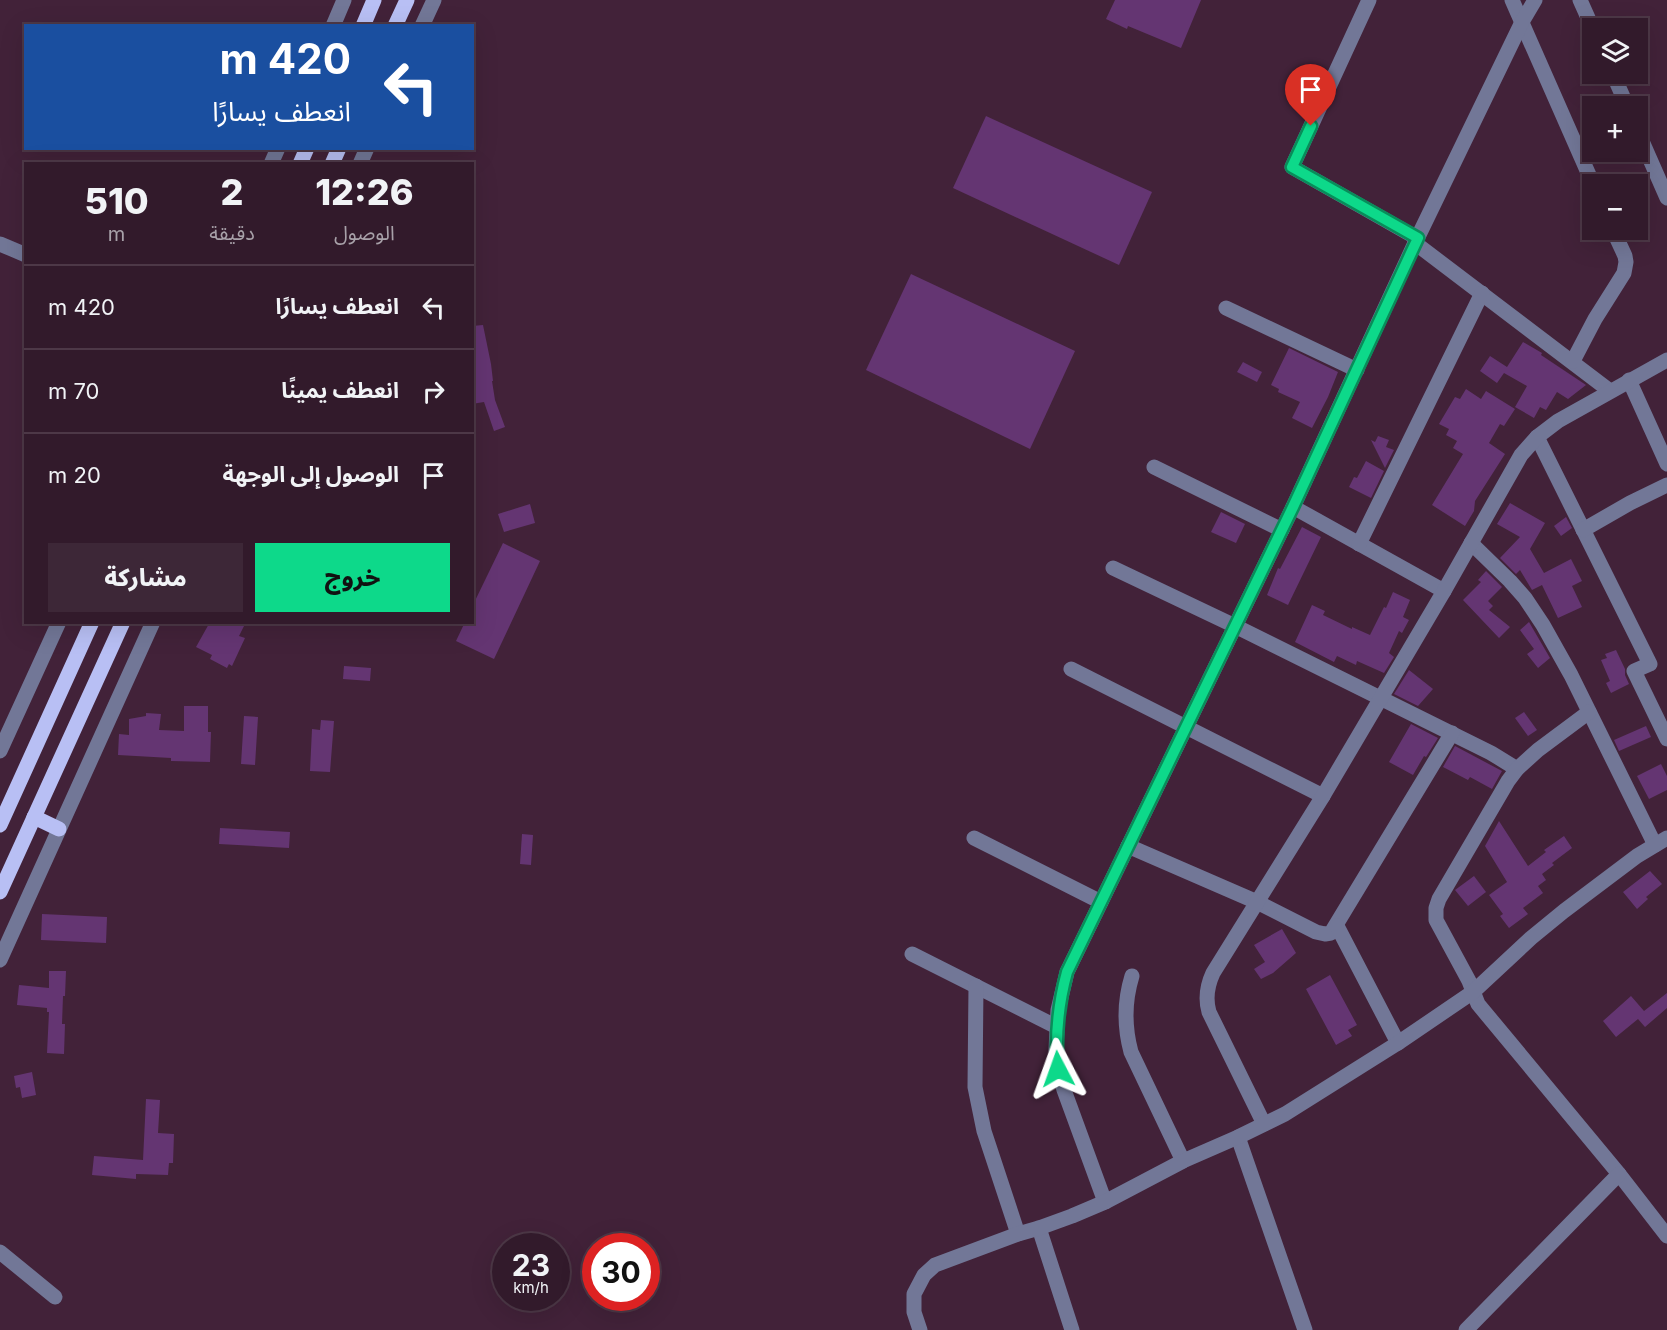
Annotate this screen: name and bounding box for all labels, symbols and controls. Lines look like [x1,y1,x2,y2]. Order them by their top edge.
map controls [1582,18,1648,240]
button: layers [1582,18,1648,84]
text: 420 m [220,33,351,84]
icon: left [372,48,450,126]
pin [1285,64,1336,126]
icon: arrive [1294,73,1327,106]
text: انعطف يسارًا [212,95,351,128]
button: + [1582,96,1648,162]
text: 2 [221,170,243,214]
text: 12:26 [315,170,414,214]
button: − [1582,174,1648,240]
text: 510 [84,179,149,223]
text: دقيقة [209,221,255,245]
text: الوصول [334,221,395,245]
text: m [108,222,125,246]
icon: left [417,291,450,324]
text: انعطف يسارًا [276,293,399,319]
text: 420 m [48,294,115,320]
icon: right [417,375,450,408]
text: انعطف يمينًا [281,377,399,403]
text: 70 m [48,378,99,404]
icon: arrive [417,459,450,492]
text: الوصول إلى الوجهة [222,461,399,487]
text: 20 m [48,462,101,488]
button: مشاركة [48,543,243,612]
button: خروج [255,543,450,612]
position arrow [1026,1037,1090,1101]
speed limit sign: 30 [582,1233,660,1311]
text: 23 [512,1247,550,1283]
text: km/h [513,1278,549,1297]

